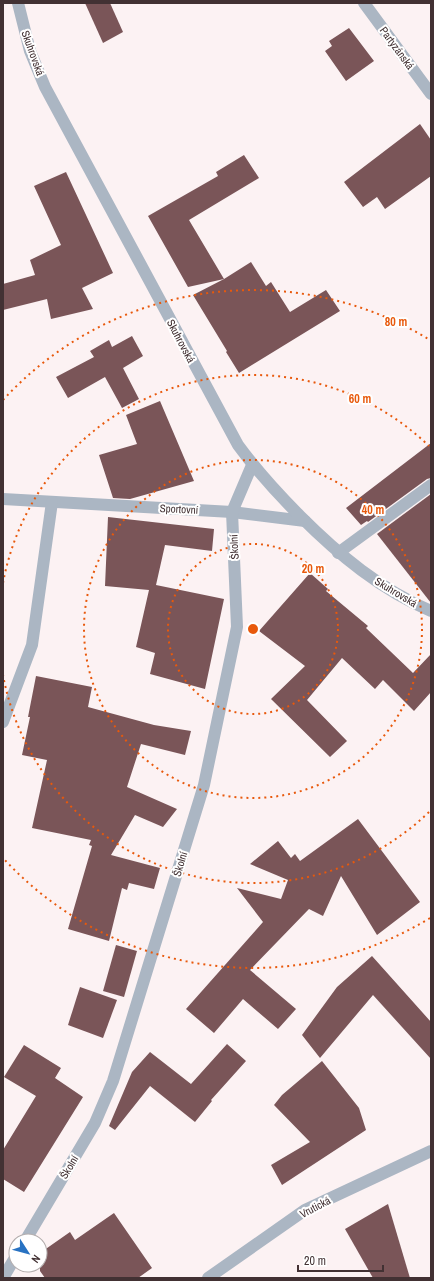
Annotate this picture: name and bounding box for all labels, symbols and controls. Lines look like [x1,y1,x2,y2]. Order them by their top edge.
street label: Partyzánská [377,24,417,72]
street label: Skuhrovská [18,28,48,78]
text: 80 m [385,314,407,330]
street label: Skuhrovská [164,317,198,365]
text: 60 m [349,391,371,407]
street label: Sportovní [159,501,199,517]
text: 40 m [362,502,384,518]
street label: Školní [226,534,242,560]
text: 20 m [302,561,324,577]
street label: Skuhrovská [372,574,420,610]
centre of rings [246,622,260,636]
street label: Školní [170,850,191,878]
street label: Školní [57,1152,82,1181]
street label: Vrutická [297,1193,333,1221]
north arrow [8,1233,48,1273]
scale bar [298,1247,383,1273]
text: N [29,1252,44,1266]
text: 20 m [304,1253,326,1269]

